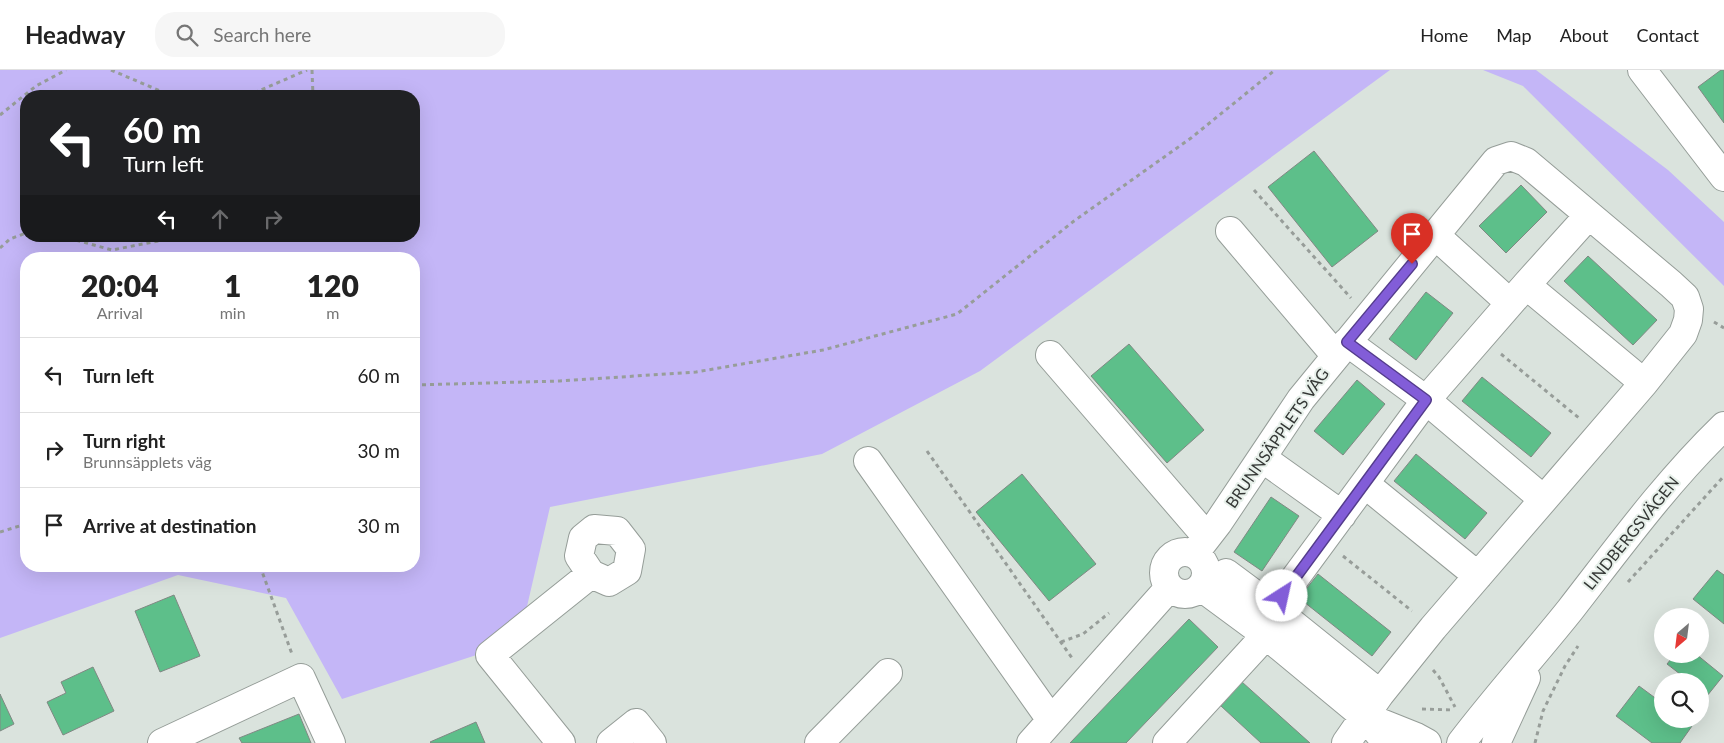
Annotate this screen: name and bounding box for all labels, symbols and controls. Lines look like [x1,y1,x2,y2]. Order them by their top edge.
search box [155,12,505,57]
text: Headway [25,20,125,49]
icon: search [173,21,201,49]
text: Search here [213,23,311,46]
text: Home [1420,24,1468,46]
text: Map [1496,24,1532,46]
text: About [1560,24,1609,46]
text: Contact [1637,24,1699,46]
text: 60 m [123,108,201,150]
icon: left [40,110,105,175]
text: Turn left [123,150,204,177]
icon: left [153,205,181,233]
icon: ahead [206,205,234,233]
icon: right [259,205,287,233]
pin [1391,213,1433,264]
icon: arrive [1398,220,1426,248]
text: 20:04 [81,267,159,303]
text: 1 [224,267,241,303]
text: 120 [307,267,359,303]
text: Arrival [97,303,143,322]
text: min [220,303,246,322]
text: m [326,303,339,322]
icon: left [40,361,68,389]
text: Turn left [83,364,154,387]
text: 60 m [357,364,400,387]
street label: BRUNNSÄPPLETS VÄG [1221,364,1332,511]
text: Turn right [83,429,165,452]
icon: right [40,436,68,464]
text: 30 m [357,439,400,462]
text: Brunnsäpplets väg [83,452,211,471]
street label: LINDBERGSVÄGEN [1579,472,1682,593]
icon: arrive [40,511,68,539]
text: Arrive at destination [83,514,256,537]
text: 30 m [357,514,400,537]
position arrow [1255,569,1307,621]
north arrow [1654,608,1709,662]
map controls [1654,608,1709,728]
button: search [1654,673,1709,728]

